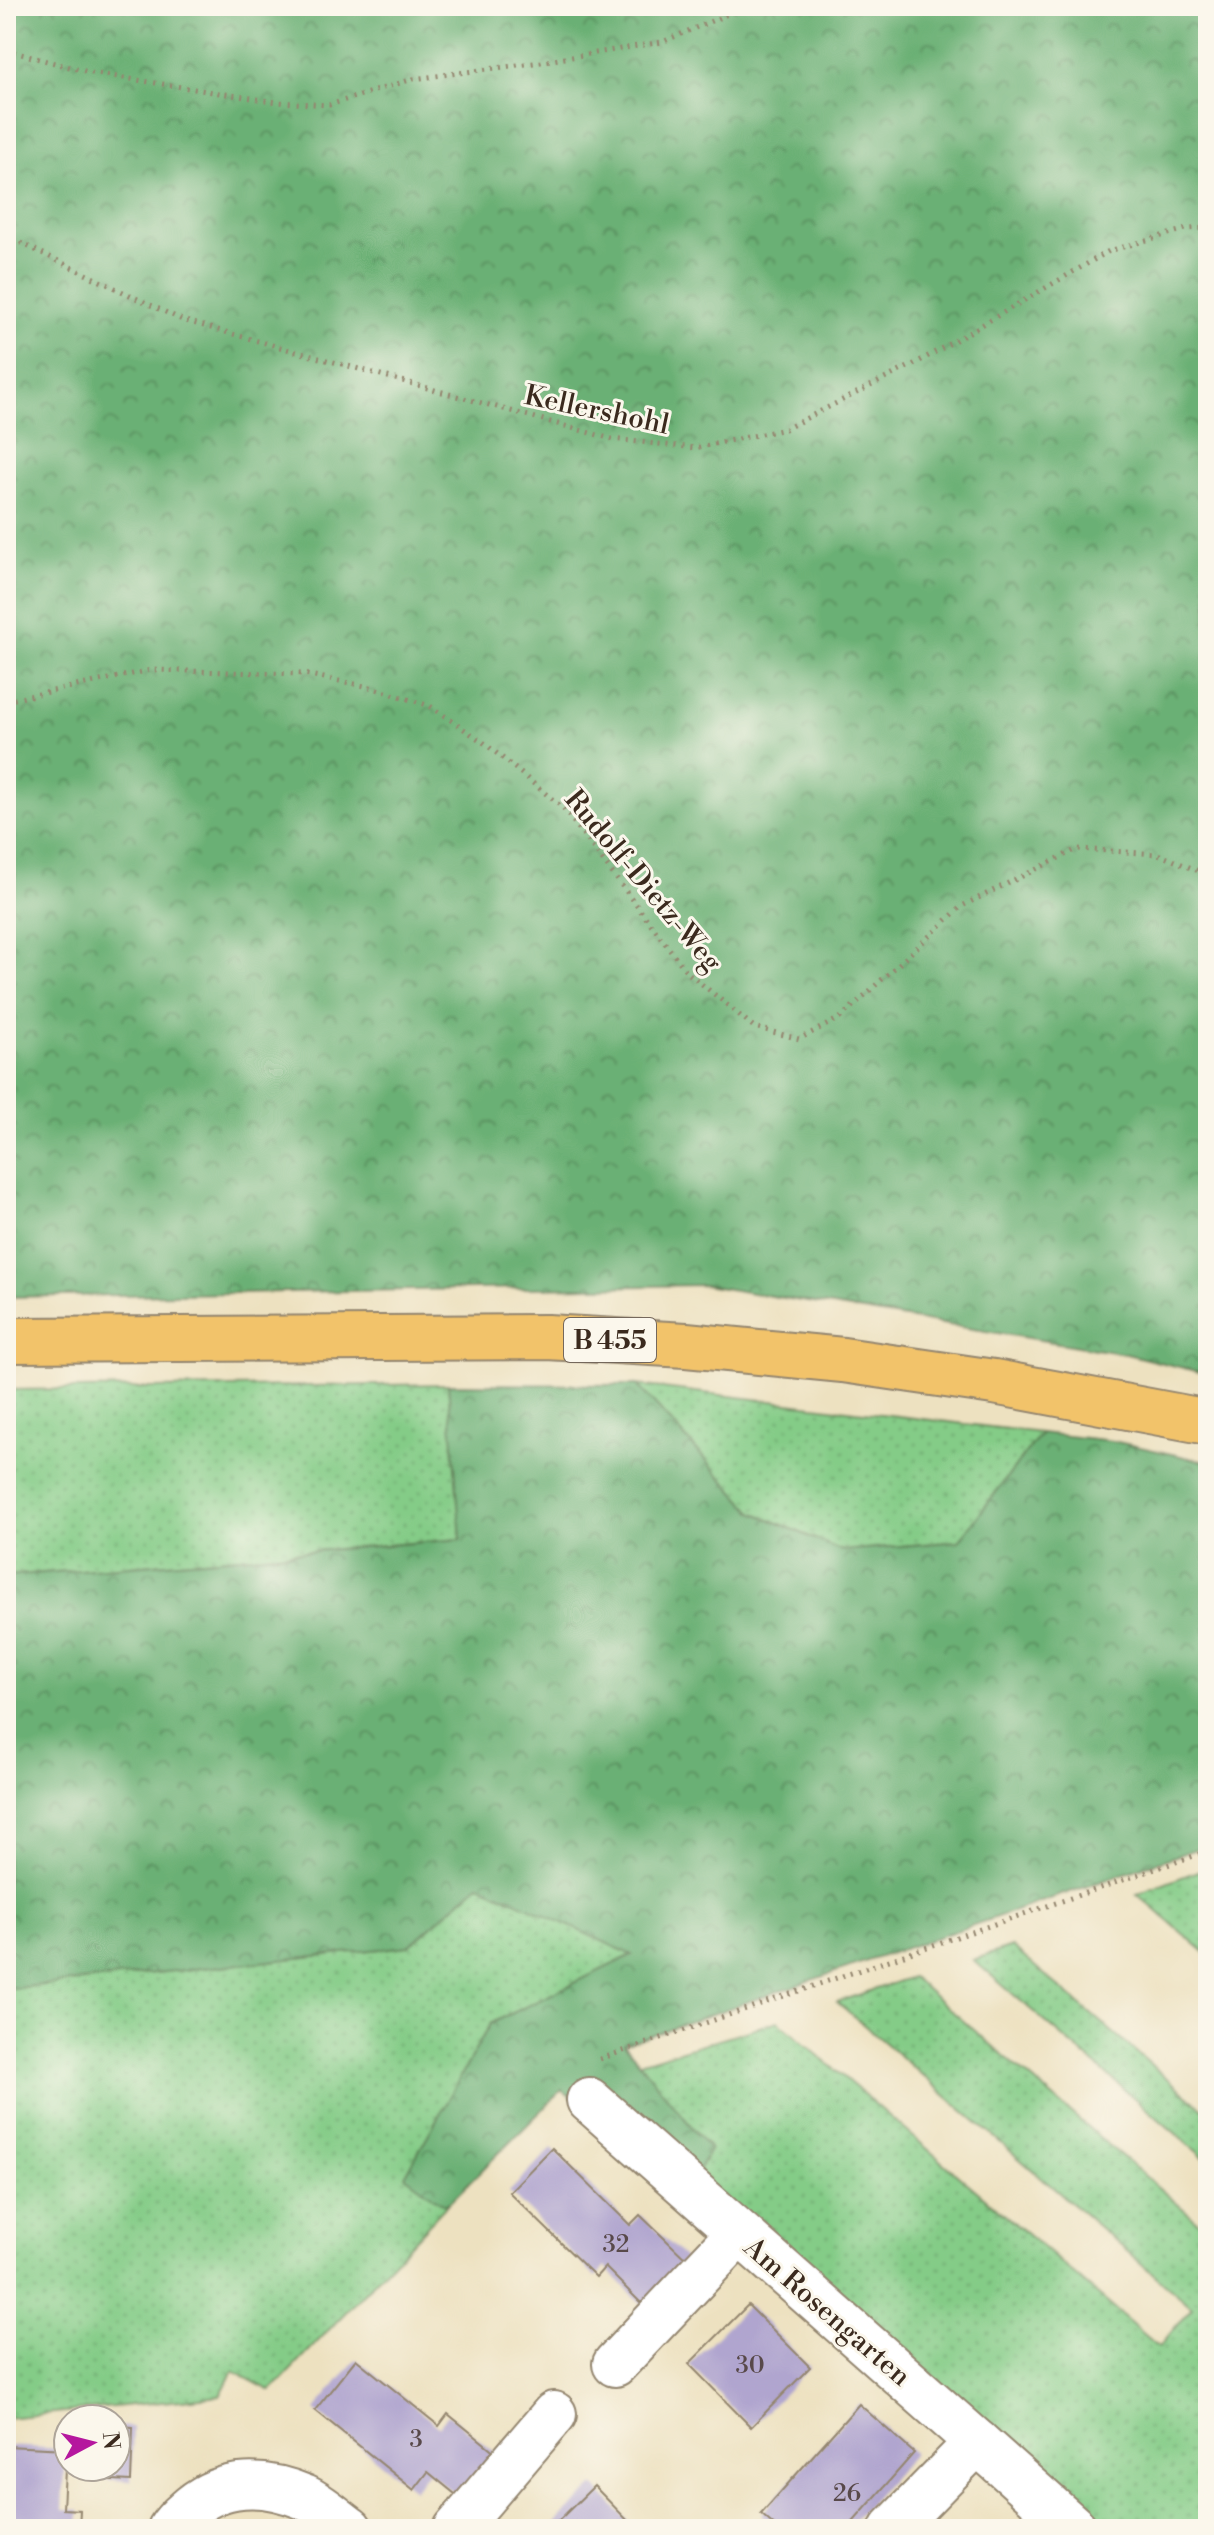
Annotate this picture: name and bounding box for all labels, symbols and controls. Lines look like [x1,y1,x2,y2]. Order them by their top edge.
street label: Kellershohl [521,378,672,443]
street label: Rudolf-Dietz-Weg [557,783,729,979]
road number: B 455 [564,1318,656,1362]
house number: 32 [603,2230,629,2260]
street label: Am Rosengarten [736,2230,918,2394]
house number: 30 [735,2351,765,2381]
north arrow [52,2403,132,2483]
house number: 3 [409,2425,423,2455]
text: N [96,2430,125,2452]
house number: 26 [833,2479,861,2509]

